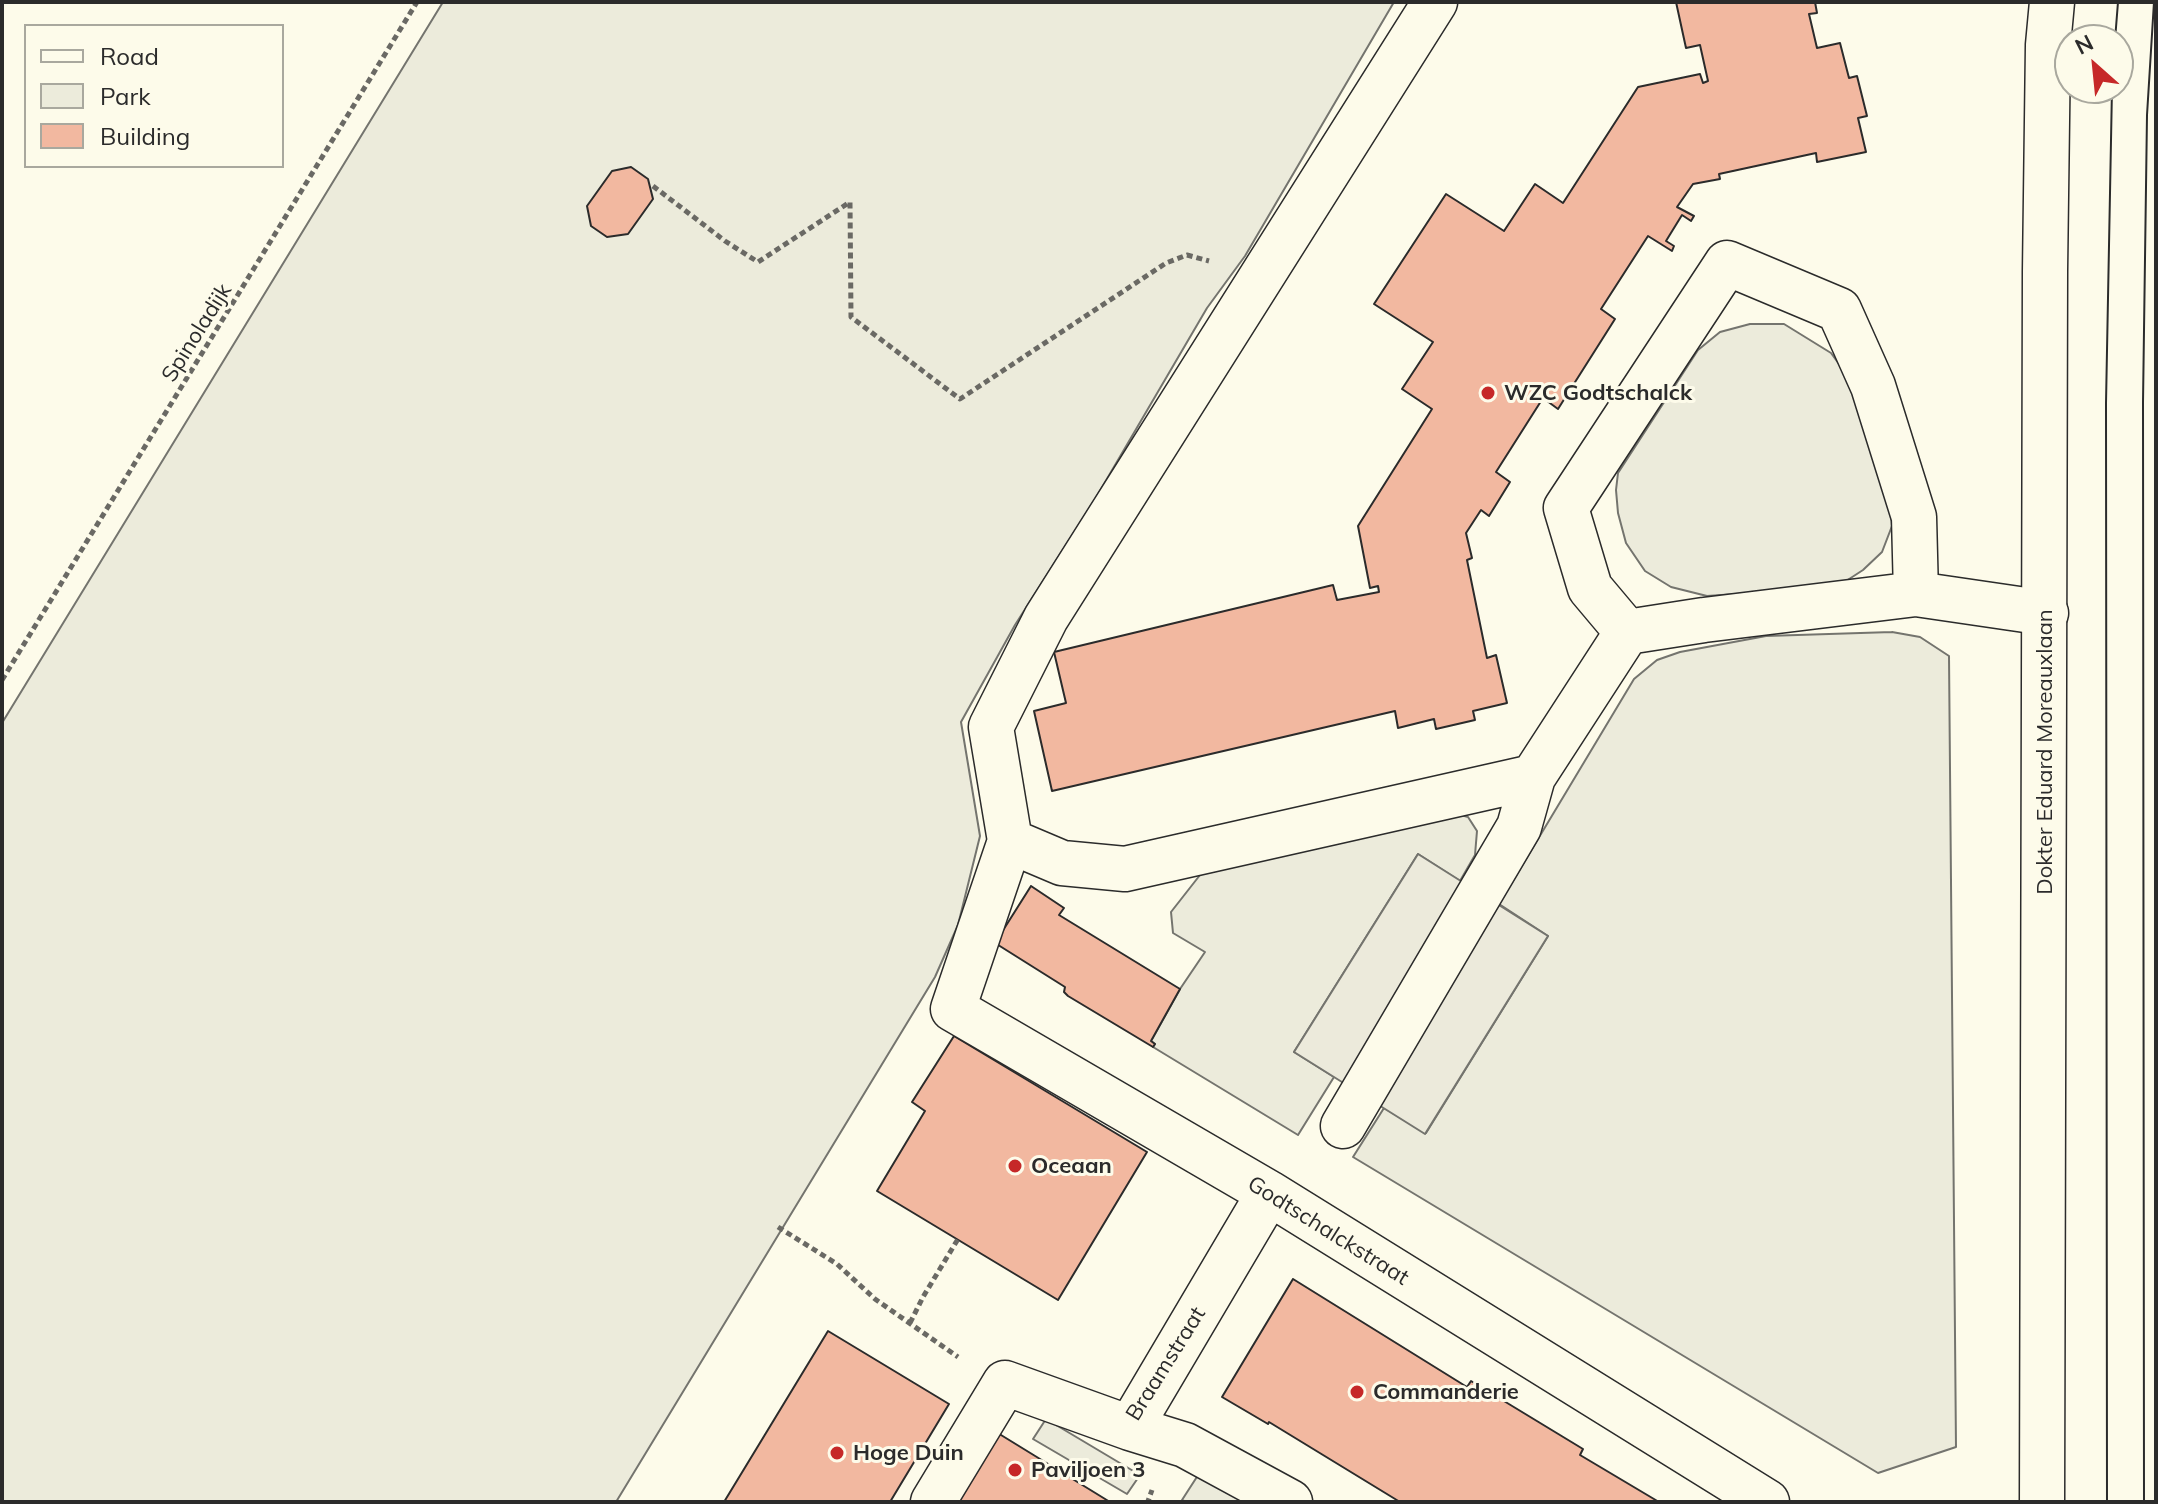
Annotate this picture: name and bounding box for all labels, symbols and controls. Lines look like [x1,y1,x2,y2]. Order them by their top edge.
legend [24,24,284,168]
north arrow [2054,24,2134,104]
text: N [2070,28,2098,61]
text: Road [100,41,159,71]
text: Park [100,81,151,111]
text: Building [100,121,190,151]
street label: Spinoladijk [156,279,238,387]
place label: WZC Godtschalck [1504,380,1692,406]
marker: WZC Godtschalck [1479,384,1497,402]
street label: Dokter Eduard Moreauxlaan [2032,609,2058,895]
place label: Oceaan [1031,1153,1112,1179]
marker: Oceaan [1006,1157,1024,1175]
street label: Godtschalckstraat [1242,1171,1414,1291]
street label: Braamstraat [1121,1302,1211,1426]
place label: Commanderie [1373,1379,1519,1405]
marker: Commanderie [1348,1383,1366,1401]
place label: Hoge Duin [853,1440,964,1466]
marker: Hoge Duin [828,1444,846,1462]
place label: Paviljoen 3 [1031,1457,1145,1483]
marker: Paviljoen 3 [1006,1461,1024,1479]

